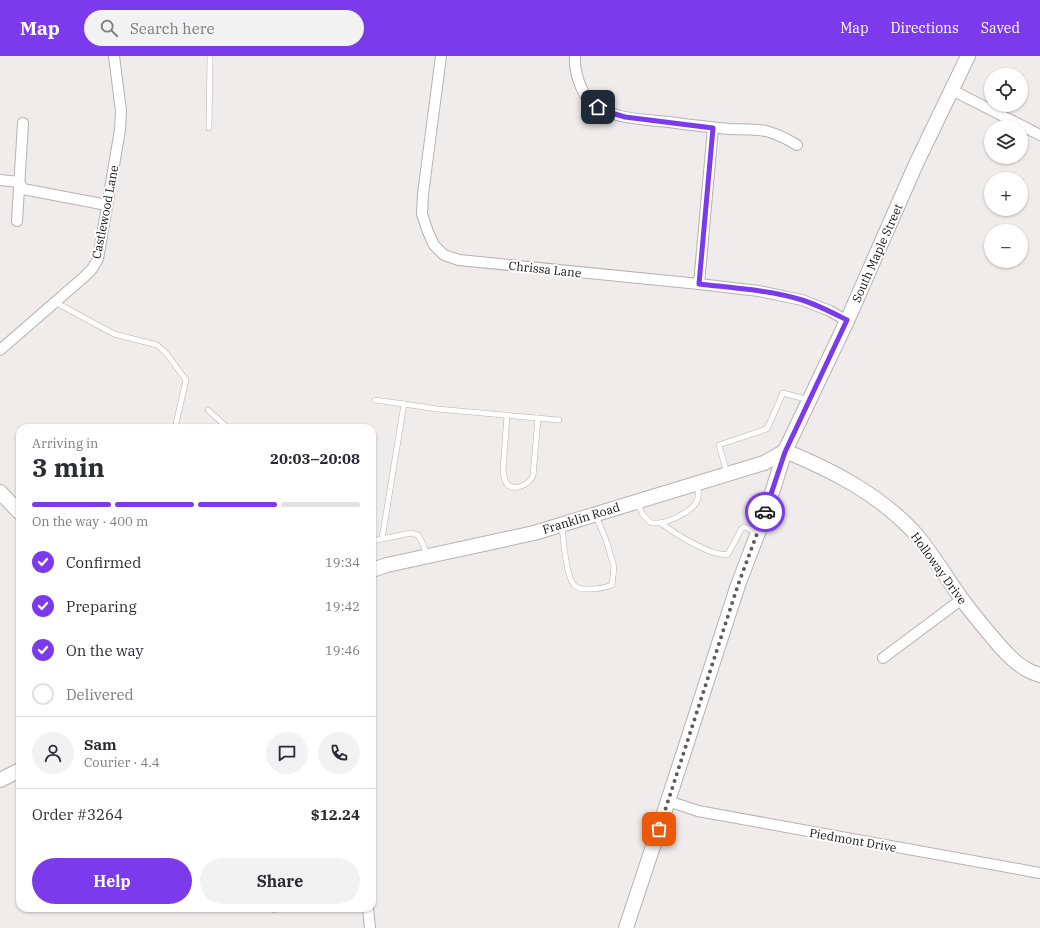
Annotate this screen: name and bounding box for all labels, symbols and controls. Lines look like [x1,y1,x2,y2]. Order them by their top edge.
search box [84,10,364,46]
text: Map [20,16,60,40]
icon: search [98,17,120,39]
text: Search here [130,19,214,38]
text: Map [840,19,869,37]
text: Directions [891,19,959,37]
text: Saved [981,19,1020,37]
map controls [984,68,1028,268]
button: locate [984,68,1028,112]
pin [581,90,615,124]
icon: home [587,96,609,118]
button: layers [984,120,1028,164]
street label: Castlewood Lane [89,164,121,260]
button: + [984,172,1028,216]
street label: South Maple Street [848,201,906,305]
button: − [984,224,1028,268]
street label: Chrissa Lane [508,258,582,280]
text: Arriving in [32,435,98,452]
text: 20:03–20:08 [270,449,360,468]
text: 3 min [32,450,105,484]
courier [745,492,785,532]
street label: Franklin Road [540,499,622,537]
icon: car [754,501,776,523]
text: On the way · 400 m [32,513,148,530]
street label: Holloway Drive [908,529,970,607]
icon: check [32,551,54,573]
text: Confirmed [66,553,141,572]
text: 19:34 [325,554,360,571]
icon: check [32,595,54,617]
text: Preparing [66,597,137,616]
text: 19:42 [325,598,360,615]
icon: check [32,639,54,661]
text: On the way [66,641,144,660]
text: 19:46 [325,642,360,659]
text: Delivered [66,685,134,704]
button: person [32,732,74,774]
button: chat [266,732,308,774]
button: phone [318,732,360,774]
text: Sam [84,735,117,754]
text: Courier · 4.4 [84,754,160,771]
text: Order #3264 [32,805,123,824]
text: $12.24 [311,805,360,824]
pin [642,812,676,846]
icon: bag [648,818,670,840]
street label: Piedmont Drive [808,825,898,855]
button: Help [32,858,192,904]
button: Share [200,858,360,904]

